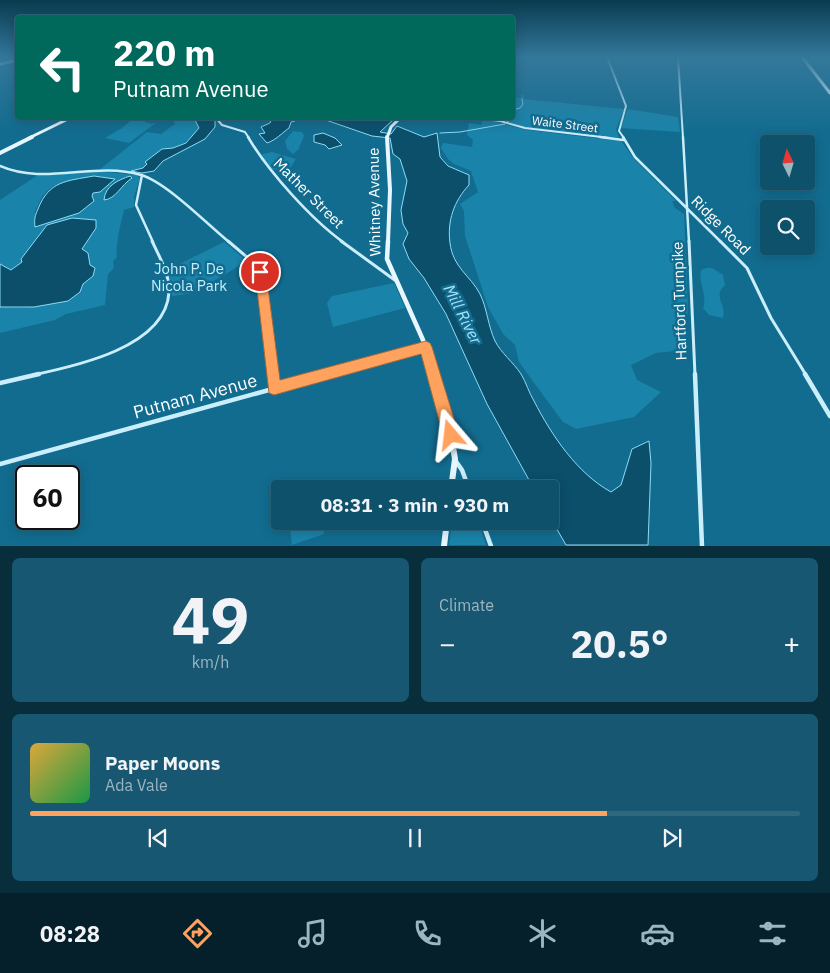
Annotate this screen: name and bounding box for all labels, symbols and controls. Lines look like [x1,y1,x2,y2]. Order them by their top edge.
text: 220 m [113,30,216,76]
icon: left [30,35,95,100]
text: Putnam Avenue [113,74,269,103]
street label: Waite Street [531,113,599,135]
north arrow [760,135,815,190]
map controls [760,135,815,255]
street label: Whitney Avenue [364,147,384,257]
street label: Mather Street [270,154,348,232]
street label: Ridge Road [687,191,755,259]
button: search [760,200,815,255]
street label: Hartford Turnpike [667,241,691,361]
pin [239,251,281,293]
icon: arrive [246,258,274,286]
park label: John P. De Nicola Park [151,259,227,295]
water label: Mill River [439,281,487,348]
street label: Putnam Avenue [131,368,260,424]
position arrow [424,408,476,460]
speed limit sign: 60 [15,465,80,530]
text: 08:31 · 3 min · 930 m [321,493,509,517]
text: 49 [171,577,250,662]
text: Climate [439,595,494,615]
text: 20.5° [570,619,669,668]
text: − [439,625,456,662]
text: + [783,625,800,662]
text: km/h [192,652,229,672]
text: Paper Moons [105,751,220,775]
text: Ada Vale [105,775,168,795]
icon: previous [144,824,172,852]
icon: pause [401,824,429,852]
icon: next [658,824,686,852]
icon: directions [180,916,215,951]
icon: music [295,916,330,951]
icon: phone [410,916,445,951]
icon: climate [525,916,560,951]
icon: car [640,916,675,951]
icon: filters [755,916,790,951]
text: 08:28 [40,919,100,948]

